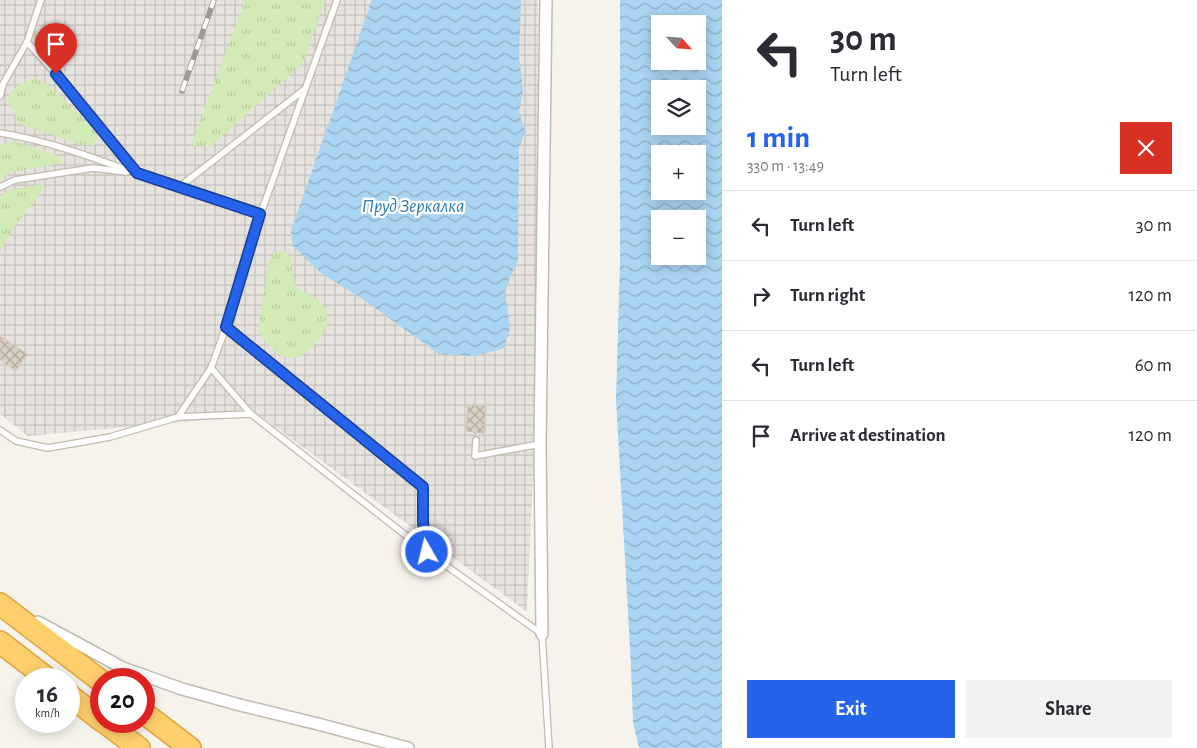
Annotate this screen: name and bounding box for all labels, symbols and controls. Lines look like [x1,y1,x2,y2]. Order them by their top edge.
north arrow [651,15,706,70]
map controls [651,15,706,265]
icon: left [747,20,812,85]
text: 30 m [830,22,897,57]
pin [35,23,77,74]
icon: arrive [42,30,70,58]
text: Turn left [830,63,902,85]
button: layers [651,80,706,135]
button: close [1120,122,1172,174]
text: 1 min [747,123,810,153]
button: + [651,145,706,200]
text: 330 m · 13:49 [747,158,824,174]
water label: Пруд Зеркалка [362,197,464,216]
button: − [651,210,706,265]
icon: left [747,212,775,240]
text: Turn left [790,216,854,235]
text: 30 m [1136,216,1172,235]
icon: right [747,282,775,310]
text: Turn right [790,286,865,305]
text: 120 m [1128,286,1172,305]
icon: left [747,352,775,380]
text: Turn left [790,356,854,375]
text: 60 m [1135,356,1172,375]
icon: arrive [747,422,775,450]
text: Arrive at destination [790,426,946,445]
text: 120 m [1128,426,1172,445]
position arrow [400,525,452,577]
speed limit sign: 20 [90,668,155,733]
button: Exit [747,680,955,738]
button: Share [965,680,1172,738]
text: 16 [37,682,58,707]
text: km/h [35,707,60,719]

